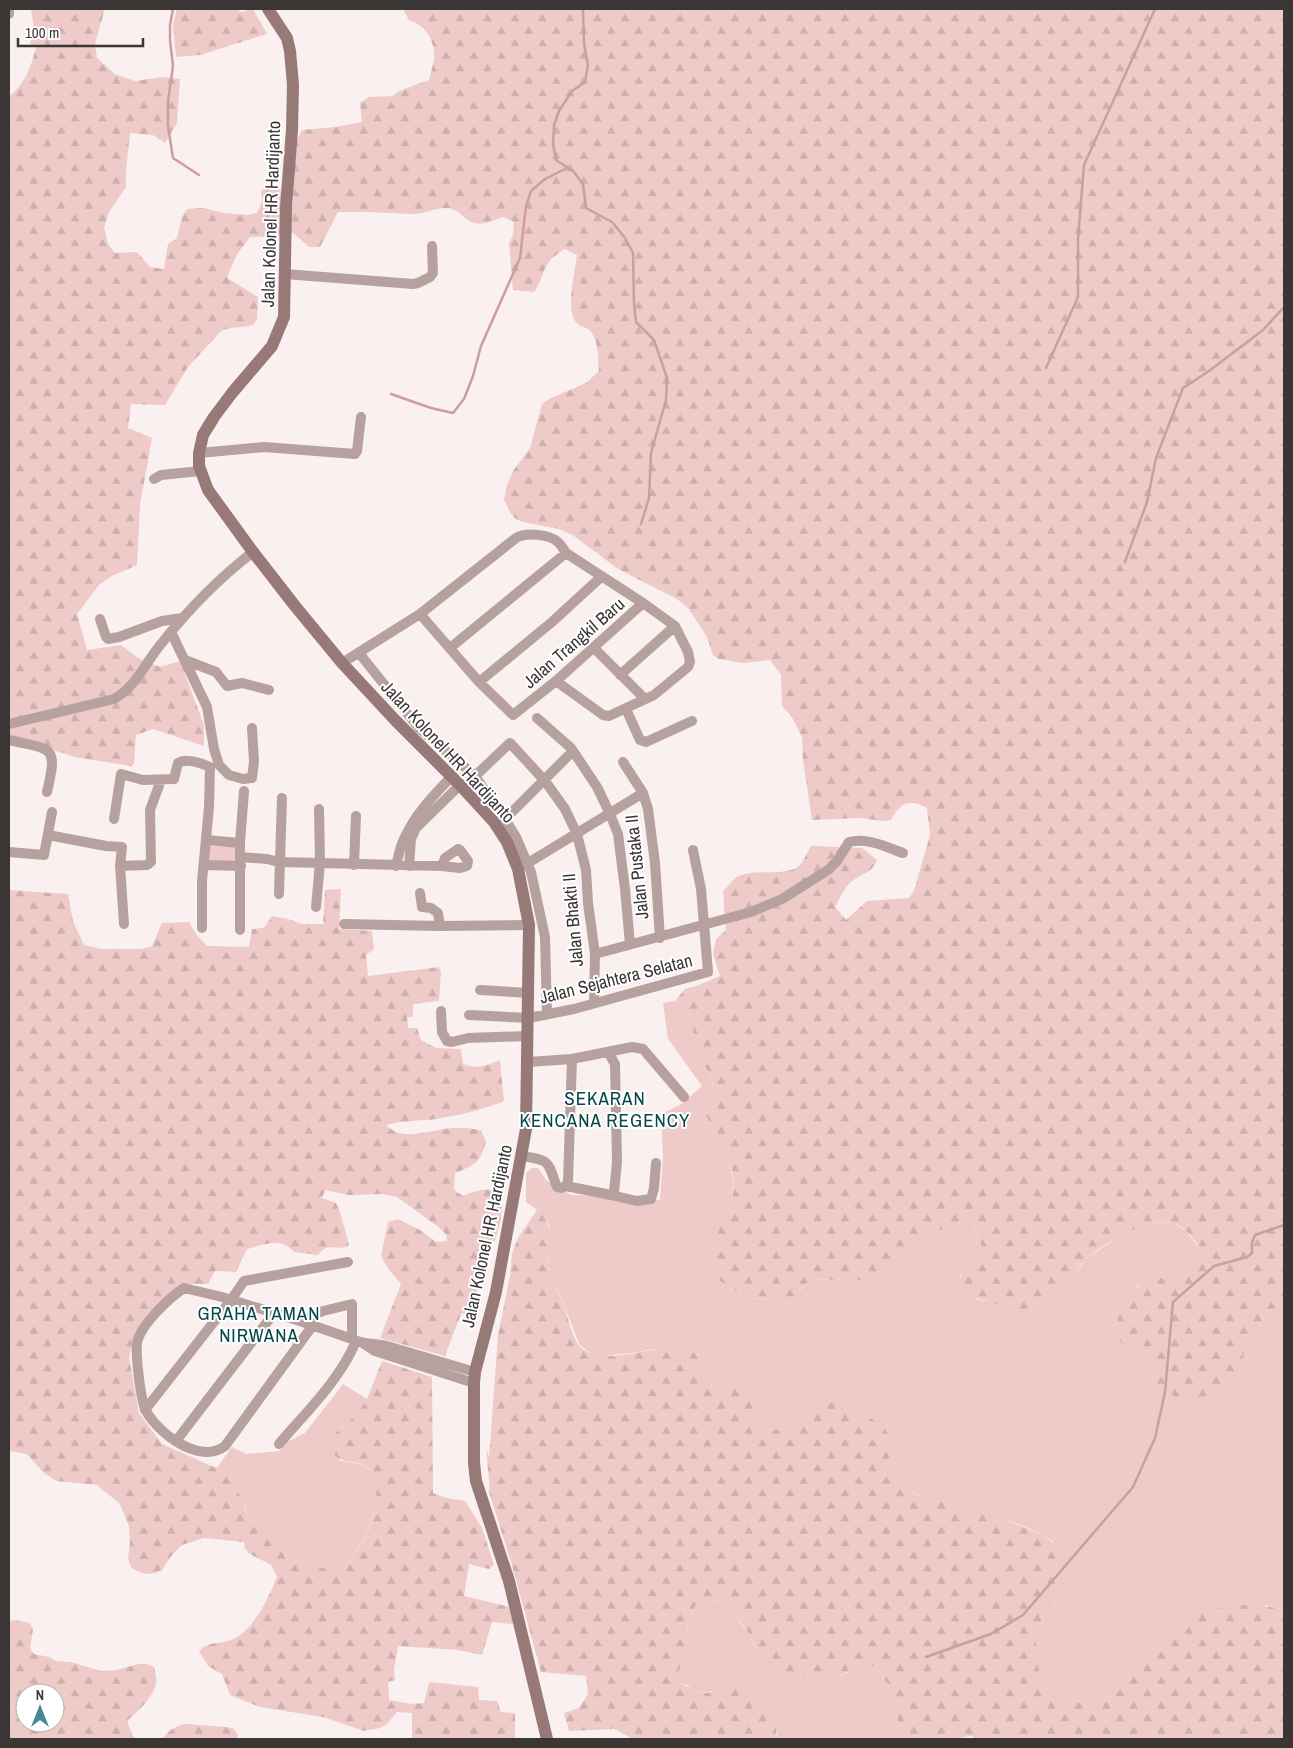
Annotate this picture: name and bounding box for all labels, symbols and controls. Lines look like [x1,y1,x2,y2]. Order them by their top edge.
scale bar [18,15,142,47]
text: 100 m [25,22,59,43]
street label: Jalan Kolonel HR Hardijanto [255,120,286,307]
street label: Jalan Trangkil Baru [517,591,630,694]
street label: Jalan Kolonel HR Hardijanto [376,675,521,828]
street label: Jalan Pustaka II [619,814,654,921]
street label: Jalan Bhakti II [556,872,589,968]
street label: Jalan Sejahtera Selatan [537,947,695,1010]
district label: SEKARAN KENCANA REGENCY [520,1085,690,1133]
street label: Jalan Kolonel HR Hardijanto [455,1142,518,1330]
district label: GRAHA TAMAN NIRWANA [197,1300,321,1348]
north arrow [15,1683,65,1733]
text: N [36,1686,44,1704]

